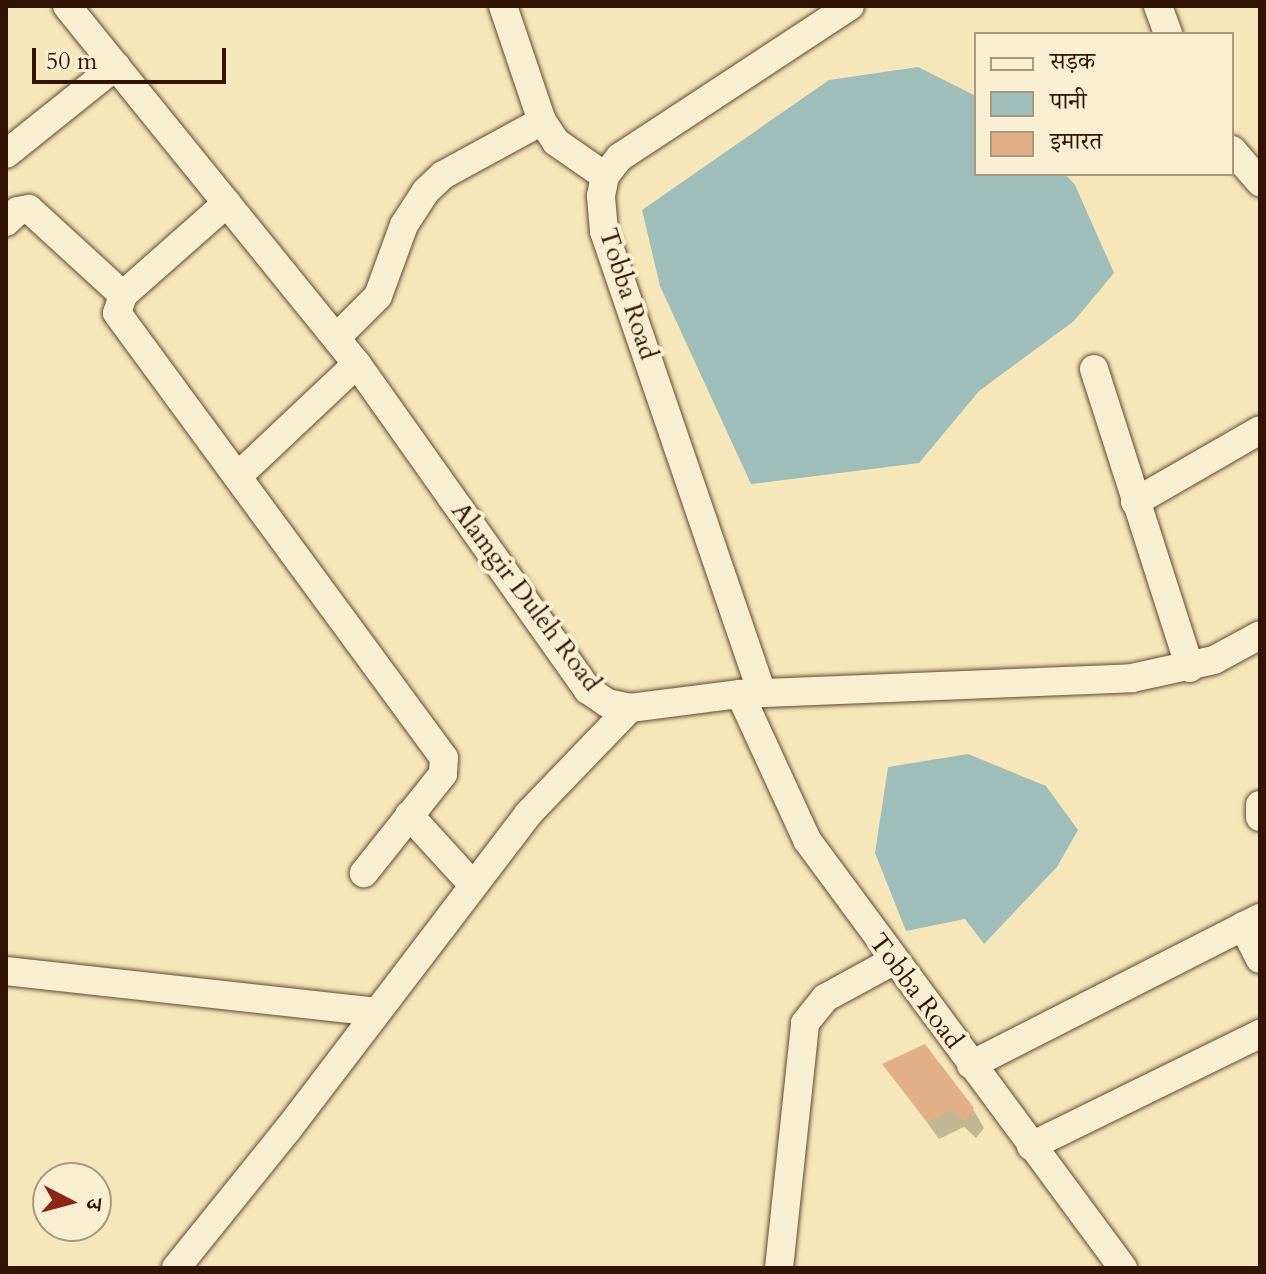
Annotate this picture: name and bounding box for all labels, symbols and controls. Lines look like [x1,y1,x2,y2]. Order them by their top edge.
scale bar [36,32,230,82]
legend [974,32,1234,176]
text: 50 m [46,45,97,78]
text: सड़क [1050,45,1095,78]
text: पानी [1050,85,1087,118]
text: इमारत [1050,125,1102,158]
street label: Tobba Road [592,224,664,364]
street label: Alamgir Duleh Road [445,496,607,698]
street label: Tobba Road [863,927,969,1055]
north arrow [32,1162,112,1242]
text: उ [78,1197,109,1211]

